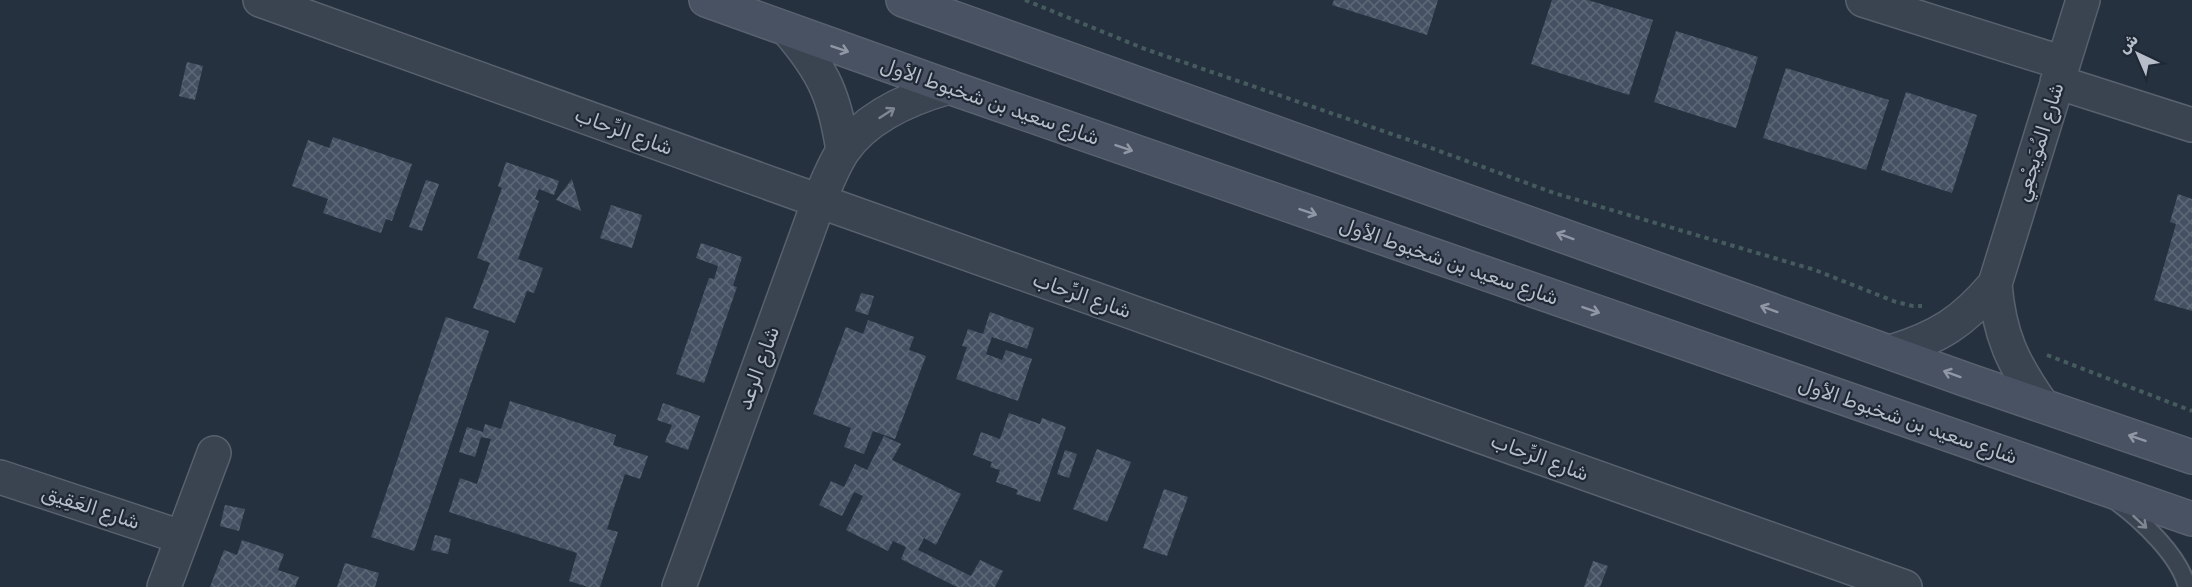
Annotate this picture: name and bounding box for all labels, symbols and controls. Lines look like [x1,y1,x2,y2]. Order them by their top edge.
north arrow [2108,24,2168,84]
text: ش [2114,30,2142,57]
one-way arrow [830,44,849,55]
street label: شارع سعيد بن شخبوط الأول [877,52,1103,152]
street label: شارع المُوَيجْعِي [2009,79,2071,205]
street label: شارع الرِّحاب [571,102,676,162]
one-way arrow [878,106,895,118]
one-way arrow [1114,143,1132,154]
one-way arrow [1298,207,1317,218]
street label: شارع سعيد بن شخبوط الأول [1336,212,1562,312]
one-way arrow [1556,230,1575,241]
street label: شارع الرِّحاب [1029,267,1134,325]
one-way arrow [1760,302,1779,313]
one-way arrow [1581,306,1600,317]
street label: شارع الرعد [732,323,786,414]
one-way arrow [1944,368,1962,379]
street label: شارع سعيد بن شخبوط الأول [1795,371,2021,471]
street label: شارع الرِّحاب [1487,428,1592,488]
one-way arrow [2128,432,2147,443]
street label: شارع العَقِيق [38,480,143,536]
one-way arrow [2132,515,2147,529]

